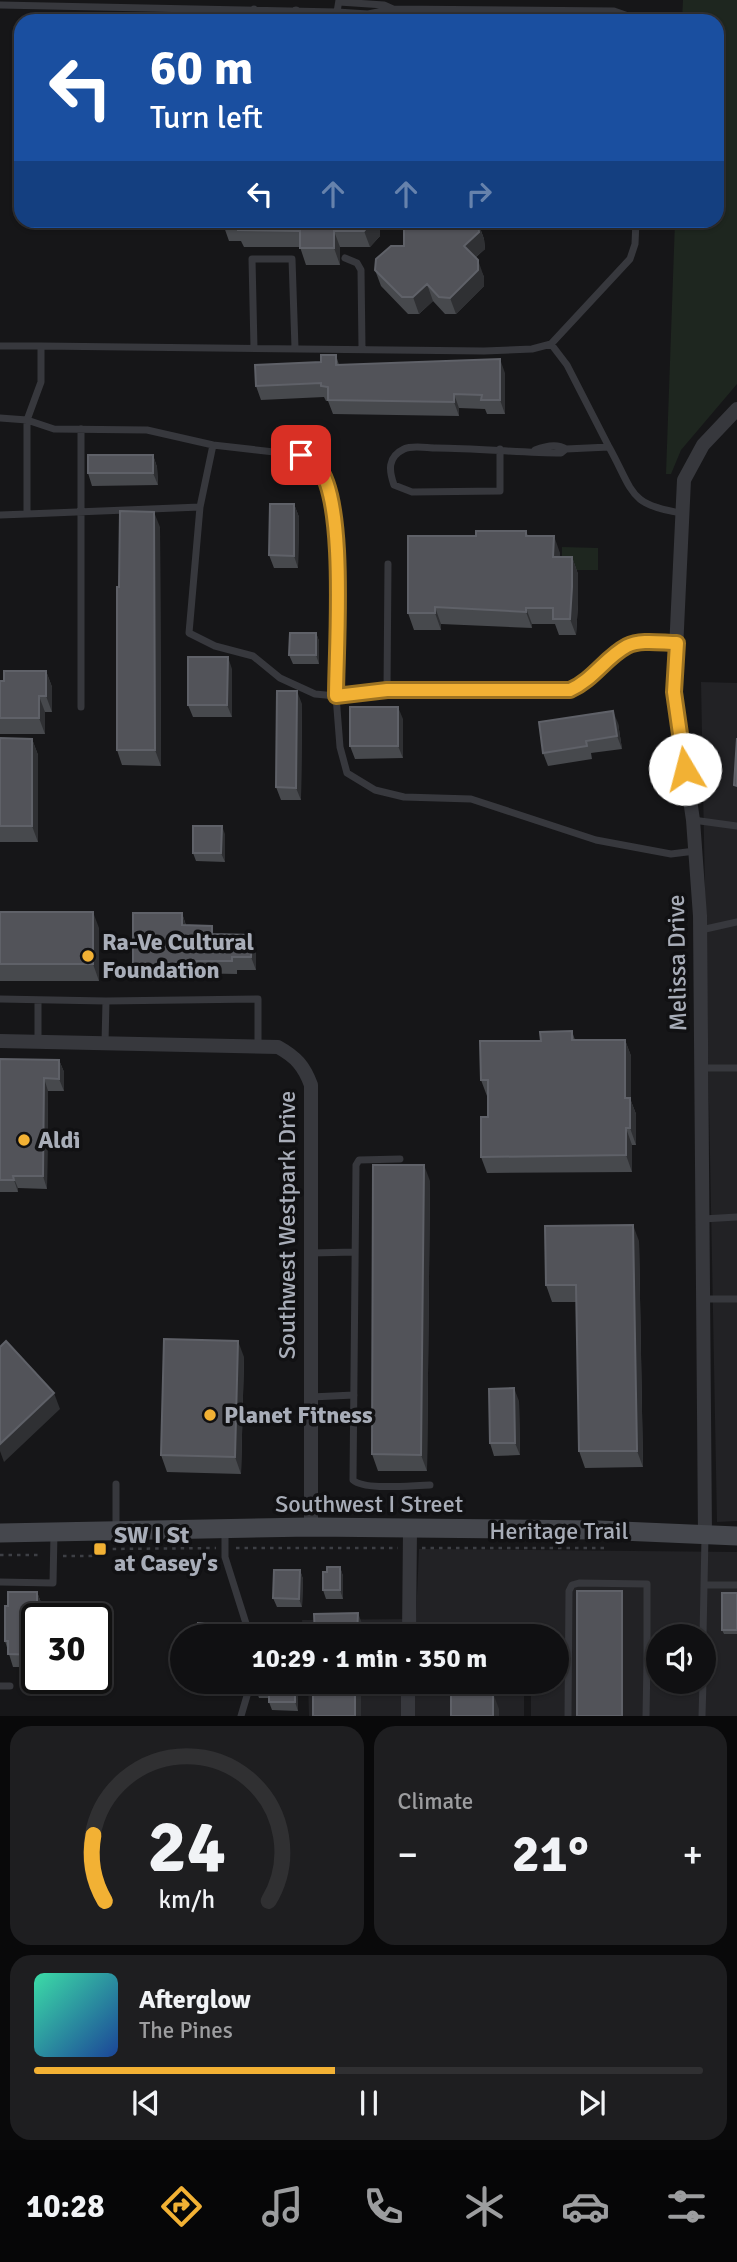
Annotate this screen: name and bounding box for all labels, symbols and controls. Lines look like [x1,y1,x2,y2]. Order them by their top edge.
text: 60 m [150,38,253,98]
icon: left [35,42,126,133]
text: Turn left [150,98,263,137]
icon: left [241,175,279,213]
icon: ahead [314,175,352,213]
icon: ahead [387,175,425,213]
icon: right [460,175,498,213]
pin [271,425,331,485]
icon: arrive [282,436,320,474]
position arrow [648,732,722,806]
street label: Melissa Drive [661,894,693,1032]
place label: Ra-Ve Cultural Foundation [102,927,254,985]
marker: Ra-Ve Cultural Foundation [80,948,96,964]
street label: Southwest Westpark Drive [272,1091,302,1359]
place label: Aldi [38,1125,81,1155]
marker: Aldi [16,1132,32,1148]
place label: Planet Fitness [224,1400,373,1430]
marker: Planet Fitness [202,1407,218,1423]
street label: Southwest I Street [275,1489,463,1519]
street label: Heritage Trail [489,1516,629,1546]
place label: SW I St at Casey's [114,1520,218,1578]
marker: SW I St at Casey's [92,1541,108,1557]
speed limit sign: 30 [21,1603,112,1694]
map controls [646,1624,716,1694]
button: sound [646,1624,716,1694]
text: 10:29 · 1 min · 350 m [252,1643,487,1675]
text: Climate [398,1787,473,1816]
text: 24 [147,1804,226,1893]
text: 21° [512,1822,589,1886]
text: − [398,1831,418,1878]
text: + [682,1831,703,1878]
text: km/h [158,1884,215,1915]
text: Afterglow [139,1984,251,2016]
text: The Pines [139,2016,233,2045]
icon: previous [127,2084,165,2122]
icon: pause [350,2084,388,2122]
icon: next [573,2084,611,2122]
icon: directions [157,2182,206,2231]
icon: music [258,2182,307,2231]
icon: phone [359,2182,408,2231]
icon: climate [460,2182,509,2231]
icon: car [561,2182,610,2231]
icon: filters [662,2182,711,2231]
text: 10:28 [26,2187,105,2226]

